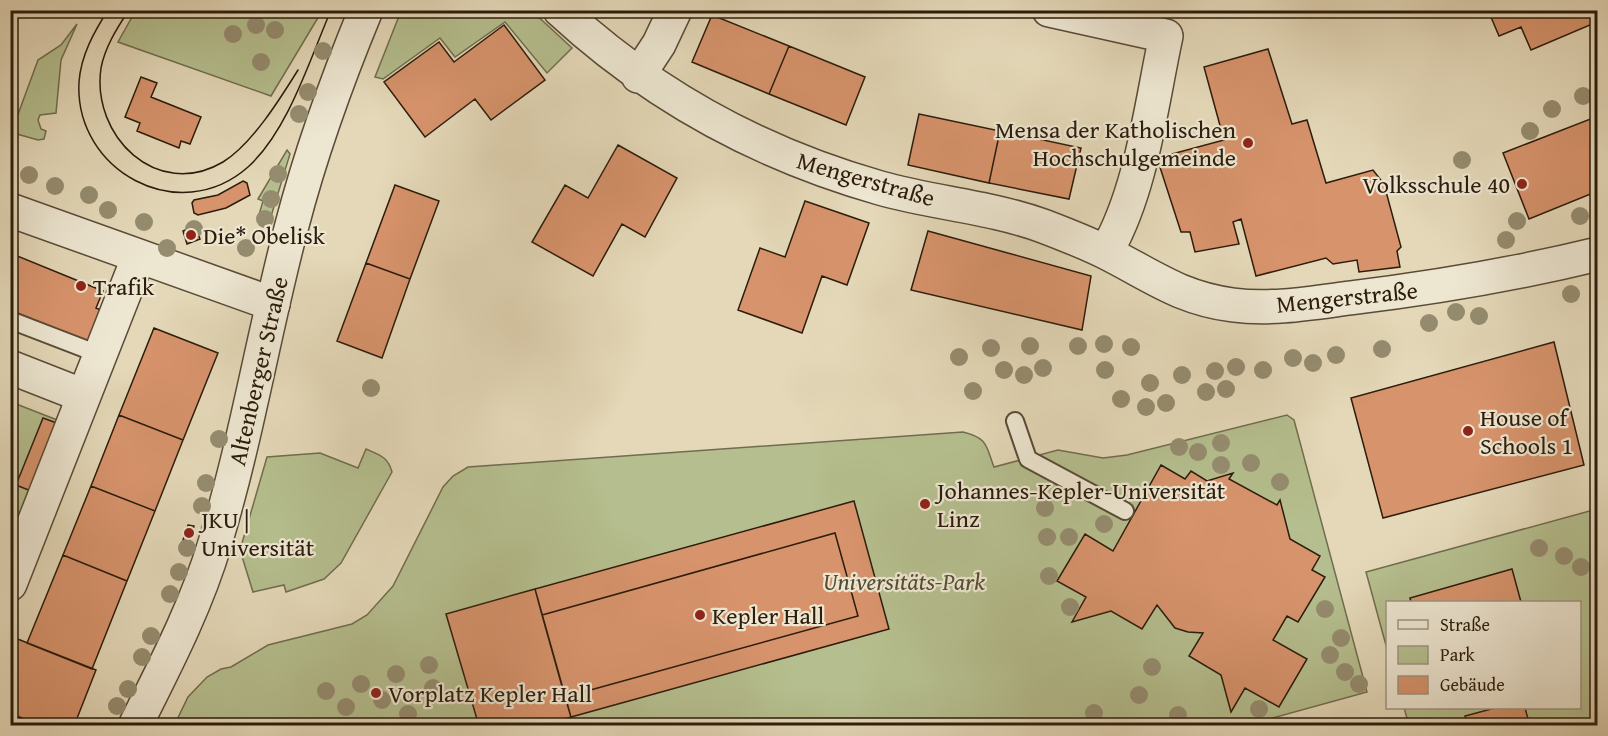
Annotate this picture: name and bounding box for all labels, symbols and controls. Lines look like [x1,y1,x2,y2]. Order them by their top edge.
place label: Mensa der Katholischen Hochschulgemeinde [995,112,1237,175]
marker: Mensa der Katholischen Hochschulgemeinde [1241,136,1255,150]
street label: Mengerstraße [793,143,939,215]
place label: Volksschule 40 [1362,167,1510,202]
marker: Volksschule 40 [1515,177,1529,191]
place label: Die* Obelisk [203,218,326,253]
marker: Die* Obelisk [184,228,198,242]
place label: Trafik [93,269,155,304]
street label: Mengerstraße [1275,272,1419,322]
street label: Altenberger Straße [219,273,297,469]
marker: Trafik [74,279,88,293]
place label: House of Schools 1 [1480,400,1573,463]
marker: House of Schools 1 [1461,424,1475,438]
place label: Johannes-Kepler-Universität Linz [934,473,1226,536]
marker: Johannes-Kepler-Universität Linz [918,497,932,511]
place label: JKU | Universität [198,502,315,565]
marker: JKU | Universität [182,526,196,540]
park label: Universitäts-Park [823,564,985,599]
place label: Kepler Hall [712,598,825,633]
legend [1386,601,1581,709]
marker: Kepler Hall [693,608,707,622]
text: Straße [1440,611,1490,638]
text: Park [1440,641,1476,668]
text: Gebäude [1440,671,1505,698]
place label: Vorplatz Kepler Hall [388,676,592,711]
marker: Vorplatz Kepler Hall [369,686,383,700]

